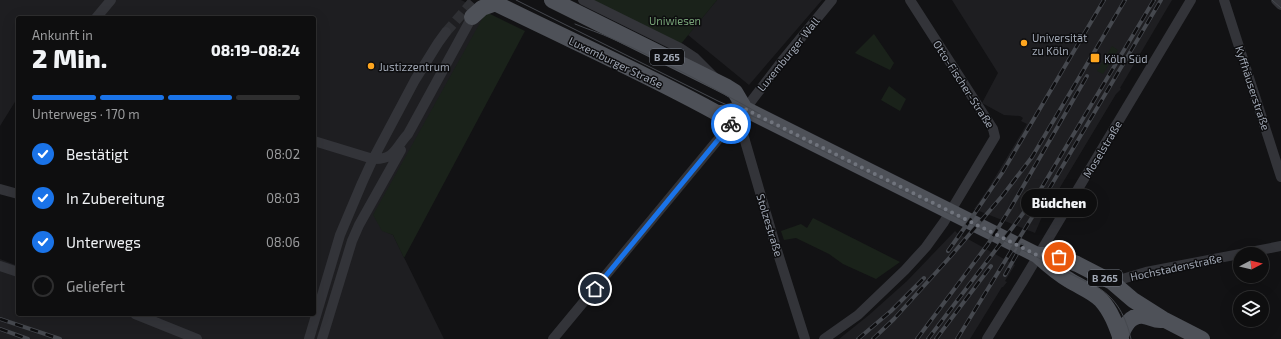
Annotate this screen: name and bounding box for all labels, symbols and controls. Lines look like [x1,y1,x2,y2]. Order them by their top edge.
park label: Uniwiesen [649,14,701,27]
street label: Luxemburger Wall [754,14,822,94]
text: Ankunft in [32,27,93,43]
place label: Universität zu Köln [1032,31,1087,57]
street label: Luxemburger Straße [567,34,665,90]
street label: Otto-Fischer-Straße [931,38,997,130]
marker: Universität zu Köln [1019,38,1029,48]
text: 08:19–08:24 [211,41,300,59]
text: 2 Min. [32,42,107,73]
street label: Kyffhäuserstraße [1233,44,1273,132]
road number: B 265 [650,49,684,65]
marker: Köln Süd [1089,52,1101,64]
place label: Köln Süd [1104,52,1147,65]
place label: Justizzentrum [379,60,450,73]
marker: Justizzentrum [366,61,376,71]
courier [711,104,751,144]
text: Unterwegs · 170 m [32,106,140,122]
icon: bike [720,113,742,135]
street label: Moselstraße [1080,118,1124,180]
icon: check [32,143,54,165]
text: Bestätigt [66,145,128,163]
text: 08:02 [266,146,300,162]
icon: check [32,187,54,209]
text: In Zubereitung [66,189,165,207]
callout: Büdchen [1021,189,1097,217]
text: 08:03 [266,190,300,206]
street label: Stolzestraße [754,192,786,258]
text: Büdchen [1032,195,1086,211]
icon: check [32,231,54,253]
text: Unterwegs [66,233,141,251]
text: 08:06 [266,234,300,250]
pin [1042,240,1076,274]
icon: bag [1048,246,1070,268]
north arrow [1233,247,1269,283]
map controls [1233,247,1269,327]
street label: Hochstadenstraße [1129,251,1223,283]
road number: B 265 [1088,270,1122,286]
pin [578,272,612,306]
text: Geliefert [66,277,125,295]
icon: home [584,278,606,300]
button: layers [1233,291,1269,327]

